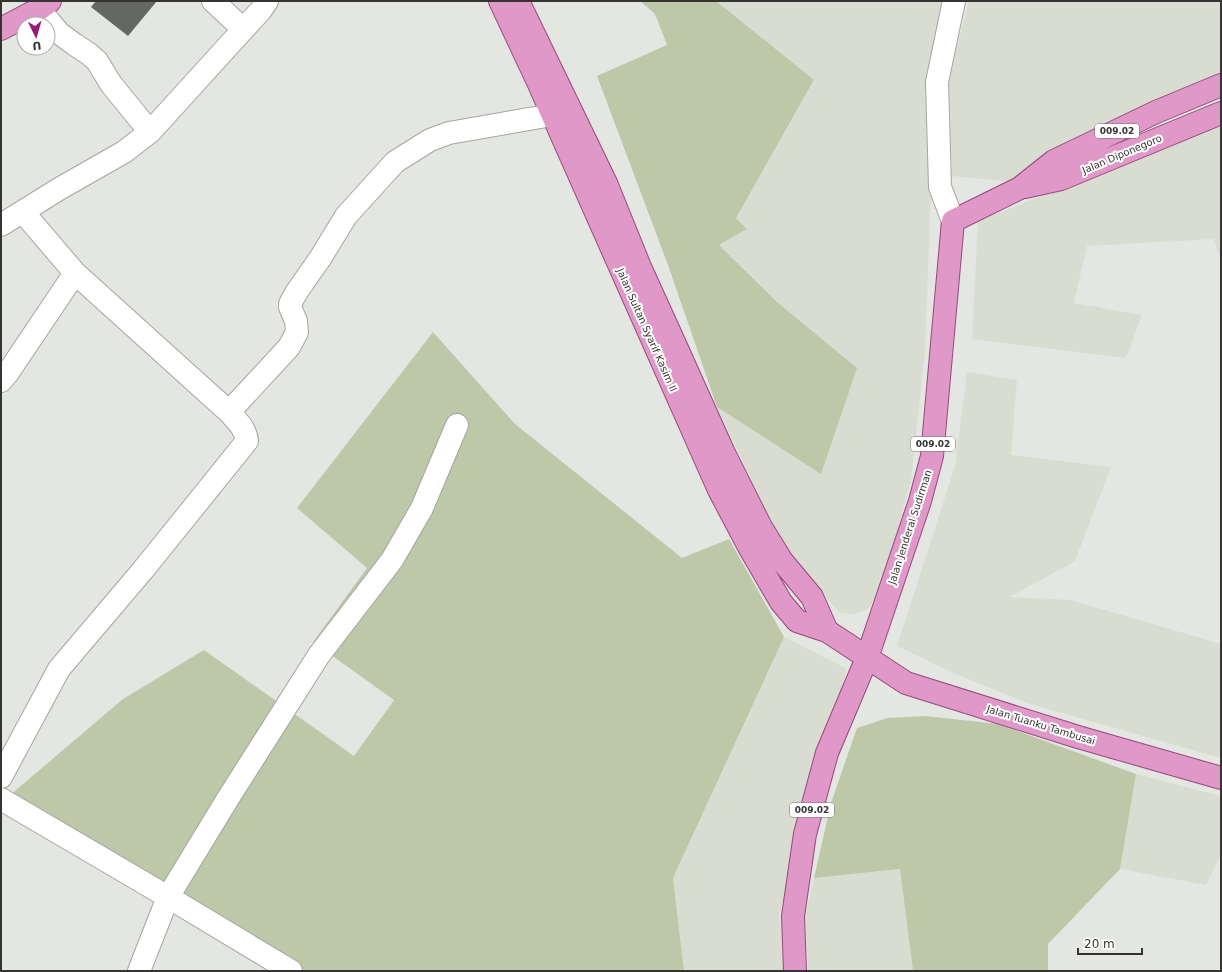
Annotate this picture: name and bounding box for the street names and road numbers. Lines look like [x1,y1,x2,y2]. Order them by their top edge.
road number: 009.02 [1095,124,1139,138]
street label: Jalan Diponegoro [1080,132,1163,176]
street label: Jalan Sultan Syarif Kasim II [614,266,679,393]
road number: 009.02 [911,437,955,451]
street label: Jalan Jenderal Sudirman [886,468,934,587]
street label: Jalan Tuanku Tambusai [984,703,1097,747]
road number: 009.02 [790,803,834,817]

